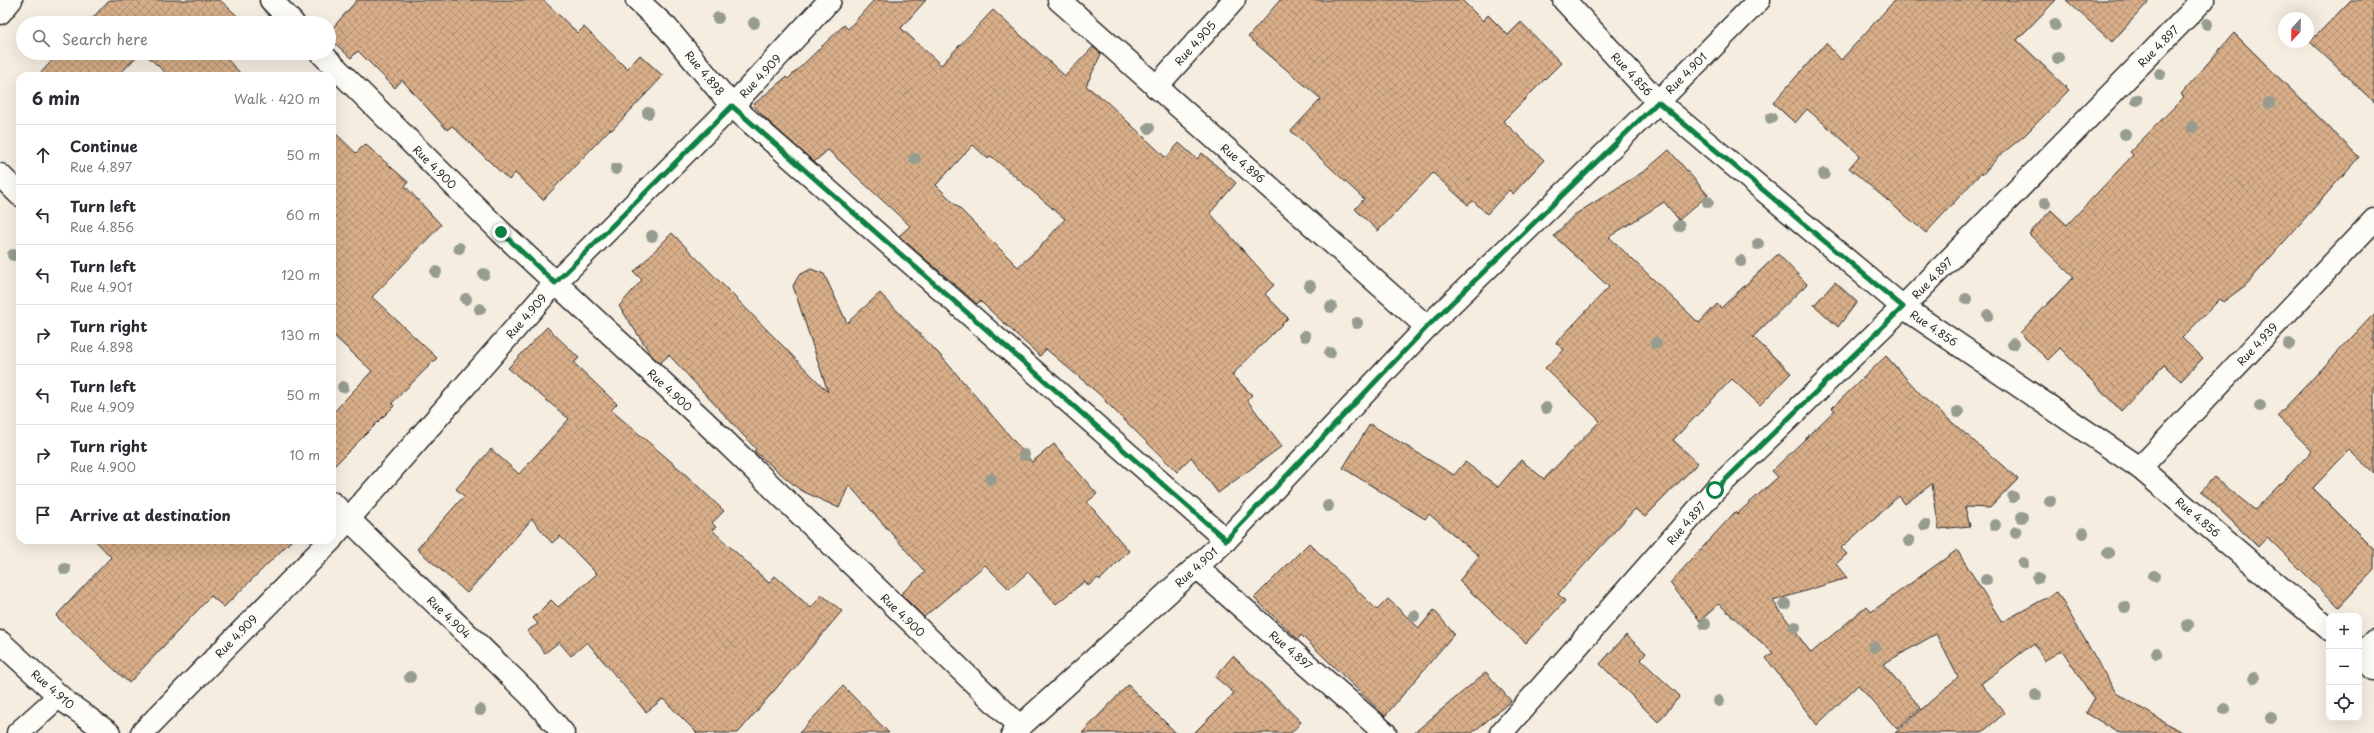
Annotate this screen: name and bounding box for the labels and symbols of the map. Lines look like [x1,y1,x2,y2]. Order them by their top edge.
north arrow [2278,12,2314,48]
street label: Rue 4.905 [1170,17,1220,69]
street label: Rue 4.897 [2134,21,2182,71]
street label: Rue 4.898 [681,47,729,99]
street label: Rue 4.856 [1607,48,1657,100]
street label: Rue 4.901 [1661,48,1711,98]
street label: Rue 4.909 [735,50,785,102]
street label: Rue 4.896 [1217,139,1269,187]
street label: Rue 4.900 [409,141,461,193]
route end [492,223,510,241]
street label: Rue 4.897 [1908,253,1956,303]
street label: Rue 4.909 [502,290,550,342]
street label: Rue 4.856 [1907,306,1961,350]
street label: Rue 4.939 [2233,319,2281,369]
street label: Rue 4.900 [644,365,696,415]
route start [1706,481,1724,499]
street label: Rue 4.856 [2172,493,2224,541]
street label: Rue 4.897 [1662,498,1710,548]
street label: Rue 4.901 [1171,543,1221,591]
street label: Rue 4.900 [877,590,929,640]
street label: Rue 4.904 [423,592,475,642]
street label: Rue 4.909 [211,610,261,662]
street label: Rue 4.897 [1266,626,1316,674]
street label: Rue 4.910 [28,665,78,713]

